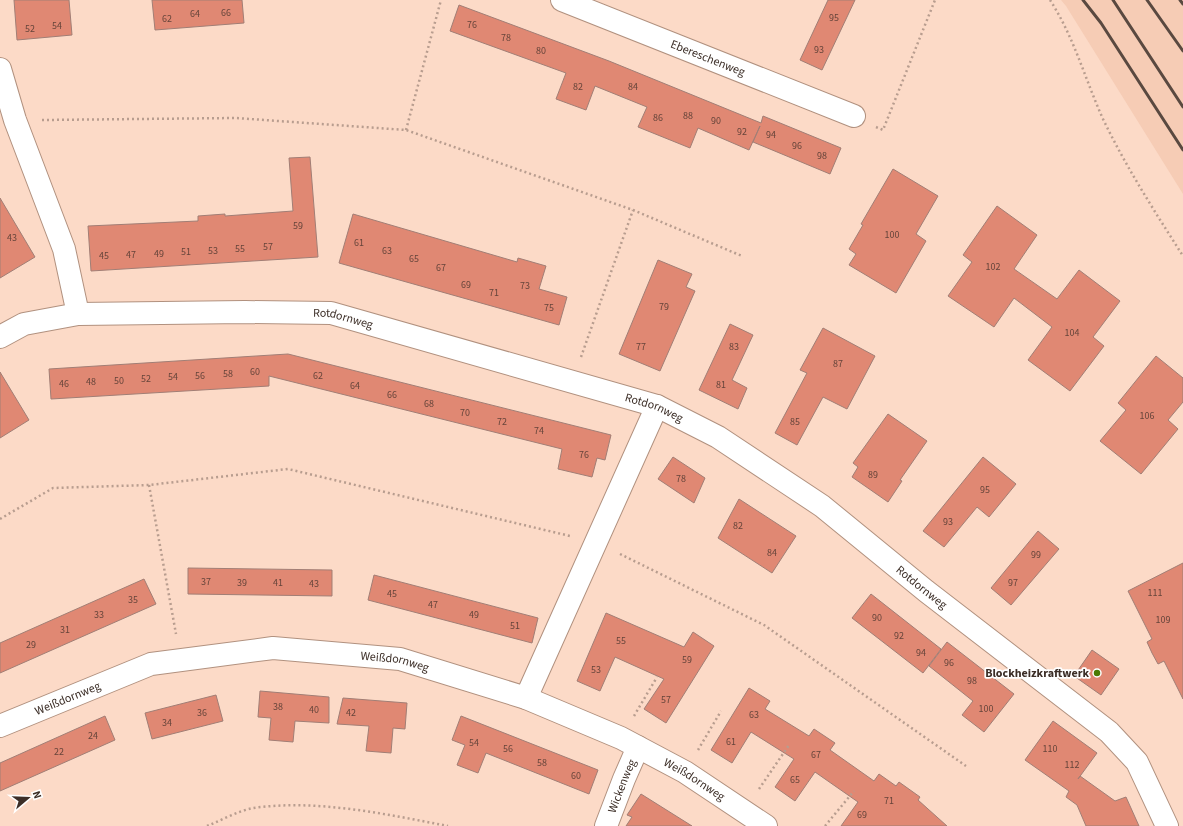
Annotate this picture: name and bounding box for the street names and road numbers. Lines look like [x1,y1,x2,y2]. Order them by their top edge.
street label: Ebereschenweg [668,36,748,81]
street label: Rotdornweg [313,305,375,334]
street label: Rotdornweg [623,389,686,427]
street label: Rotdornweg [892,562,951,613]
street label: Weißdornweg [360,648,431,676]
street label: Weißdornweg [32,678,103,720]
street label: Weißdornweg [660,754,728,805]
street label: Wickenweg [604,757,641,816]

